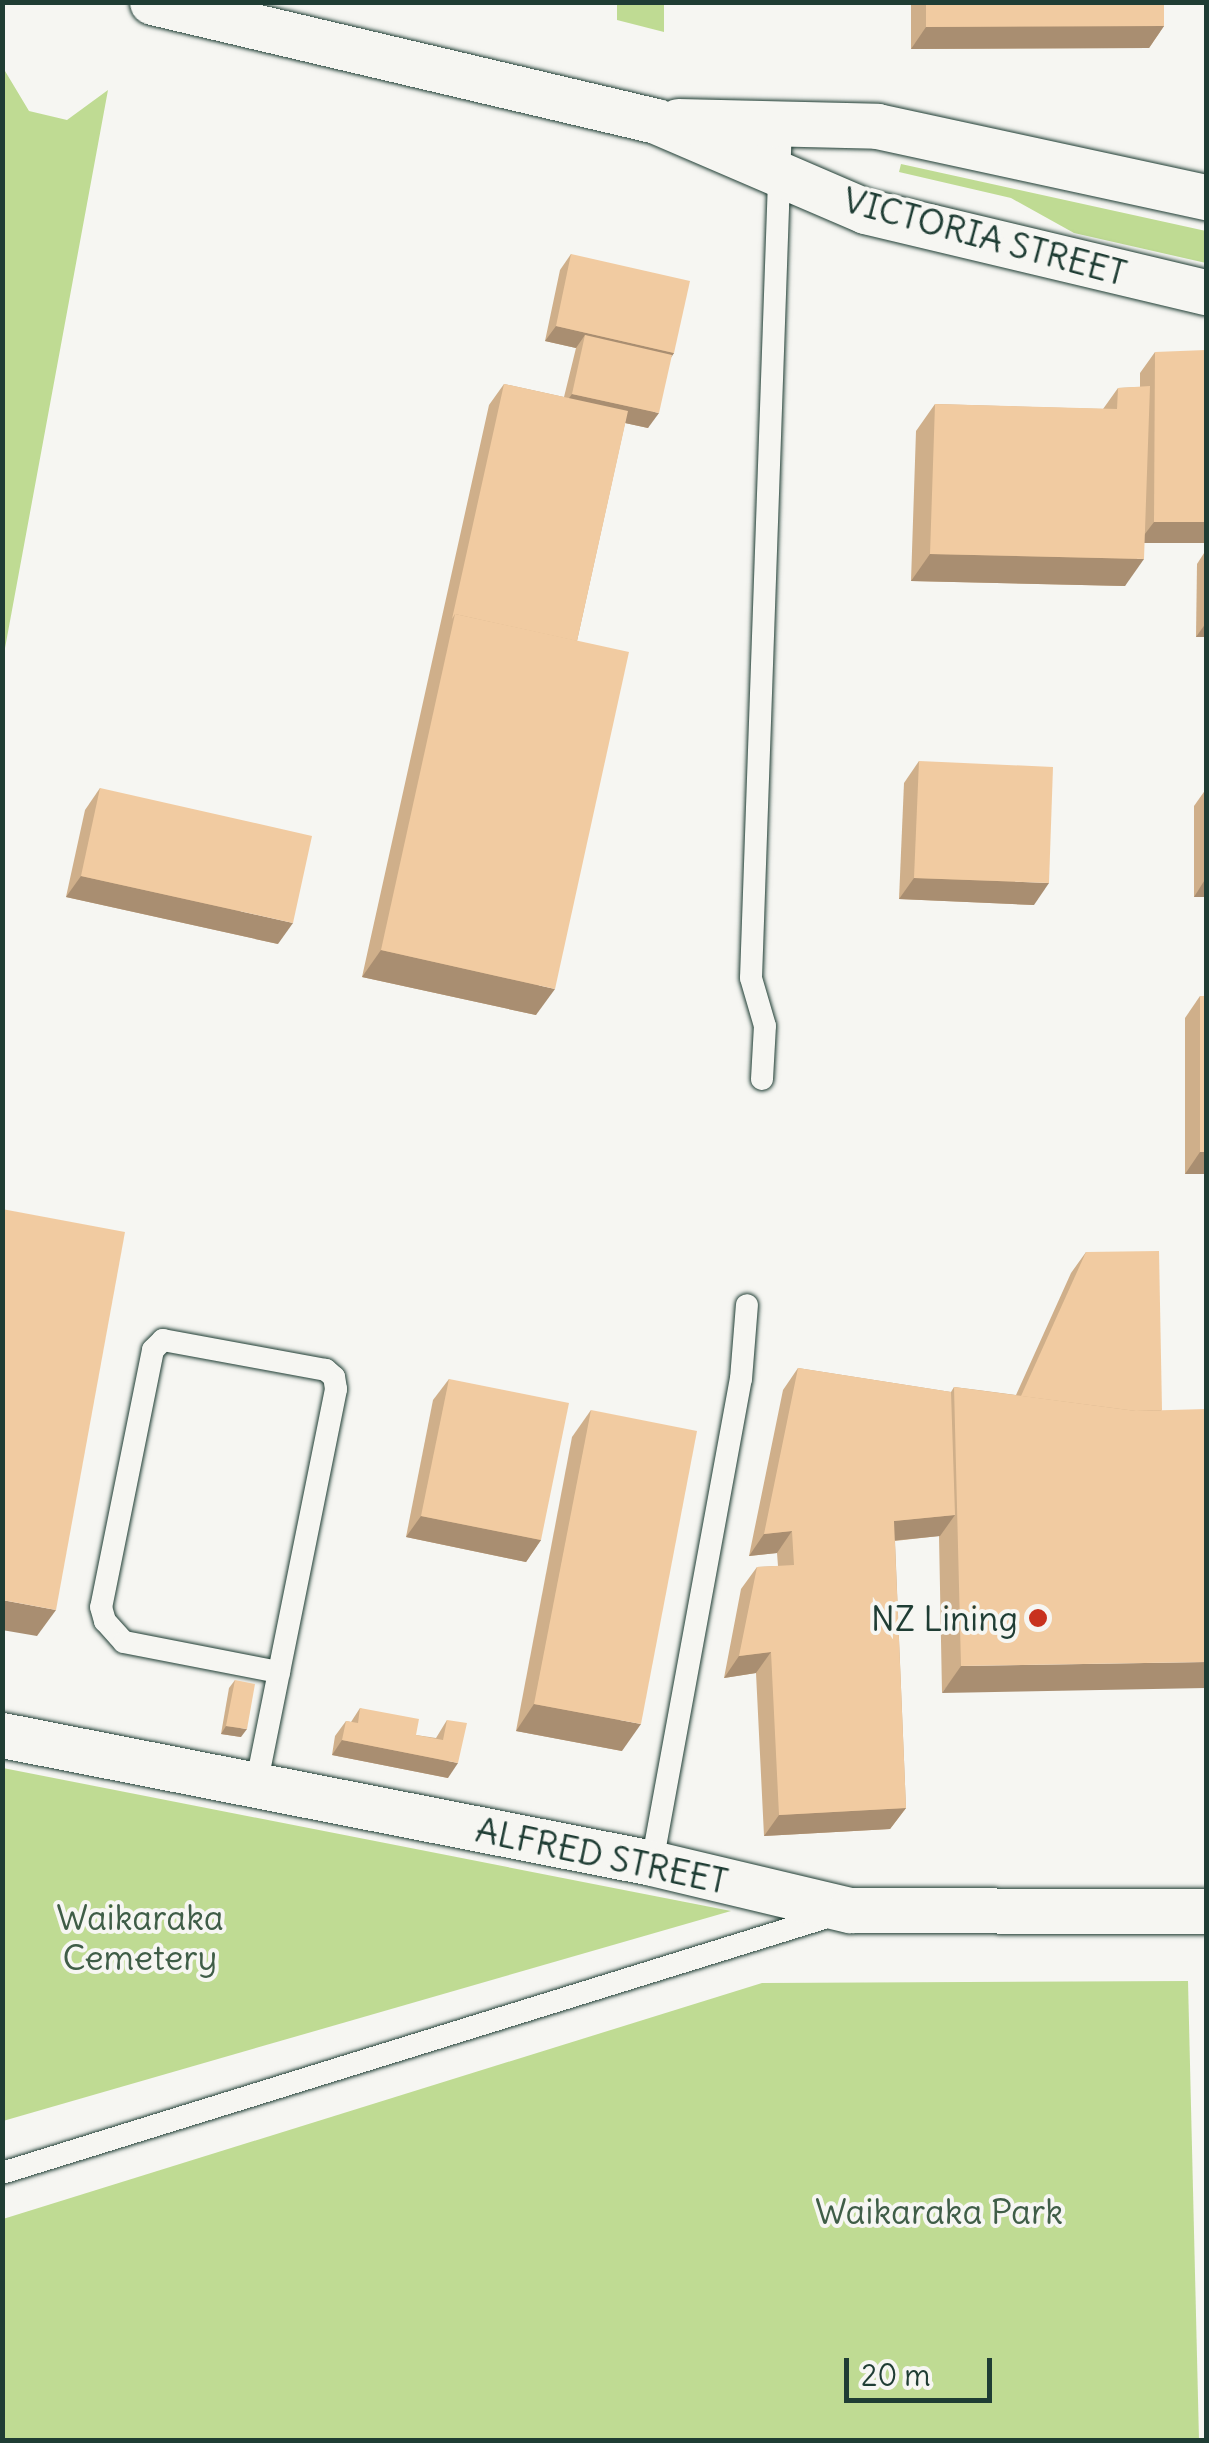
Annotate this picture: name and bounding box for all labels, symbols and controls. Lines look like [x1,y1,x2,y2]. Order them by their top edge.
street label: VICTORIA STREET [839,178,1131,294]
place label: NZ Lining [871,1597,1018,1639]
marker: NZ Lining [1027,1607,1049,1629]
street label: ALFRED STREET [472,1808,732,1902]
park label: Waikaraka Cemetery [56,1896,224,1978]
park label: Waikaraka Park [815,2190,1063,2232]
scale bar [849,2338,996,2400]
text: 20 m [861,2356,931,2394]

